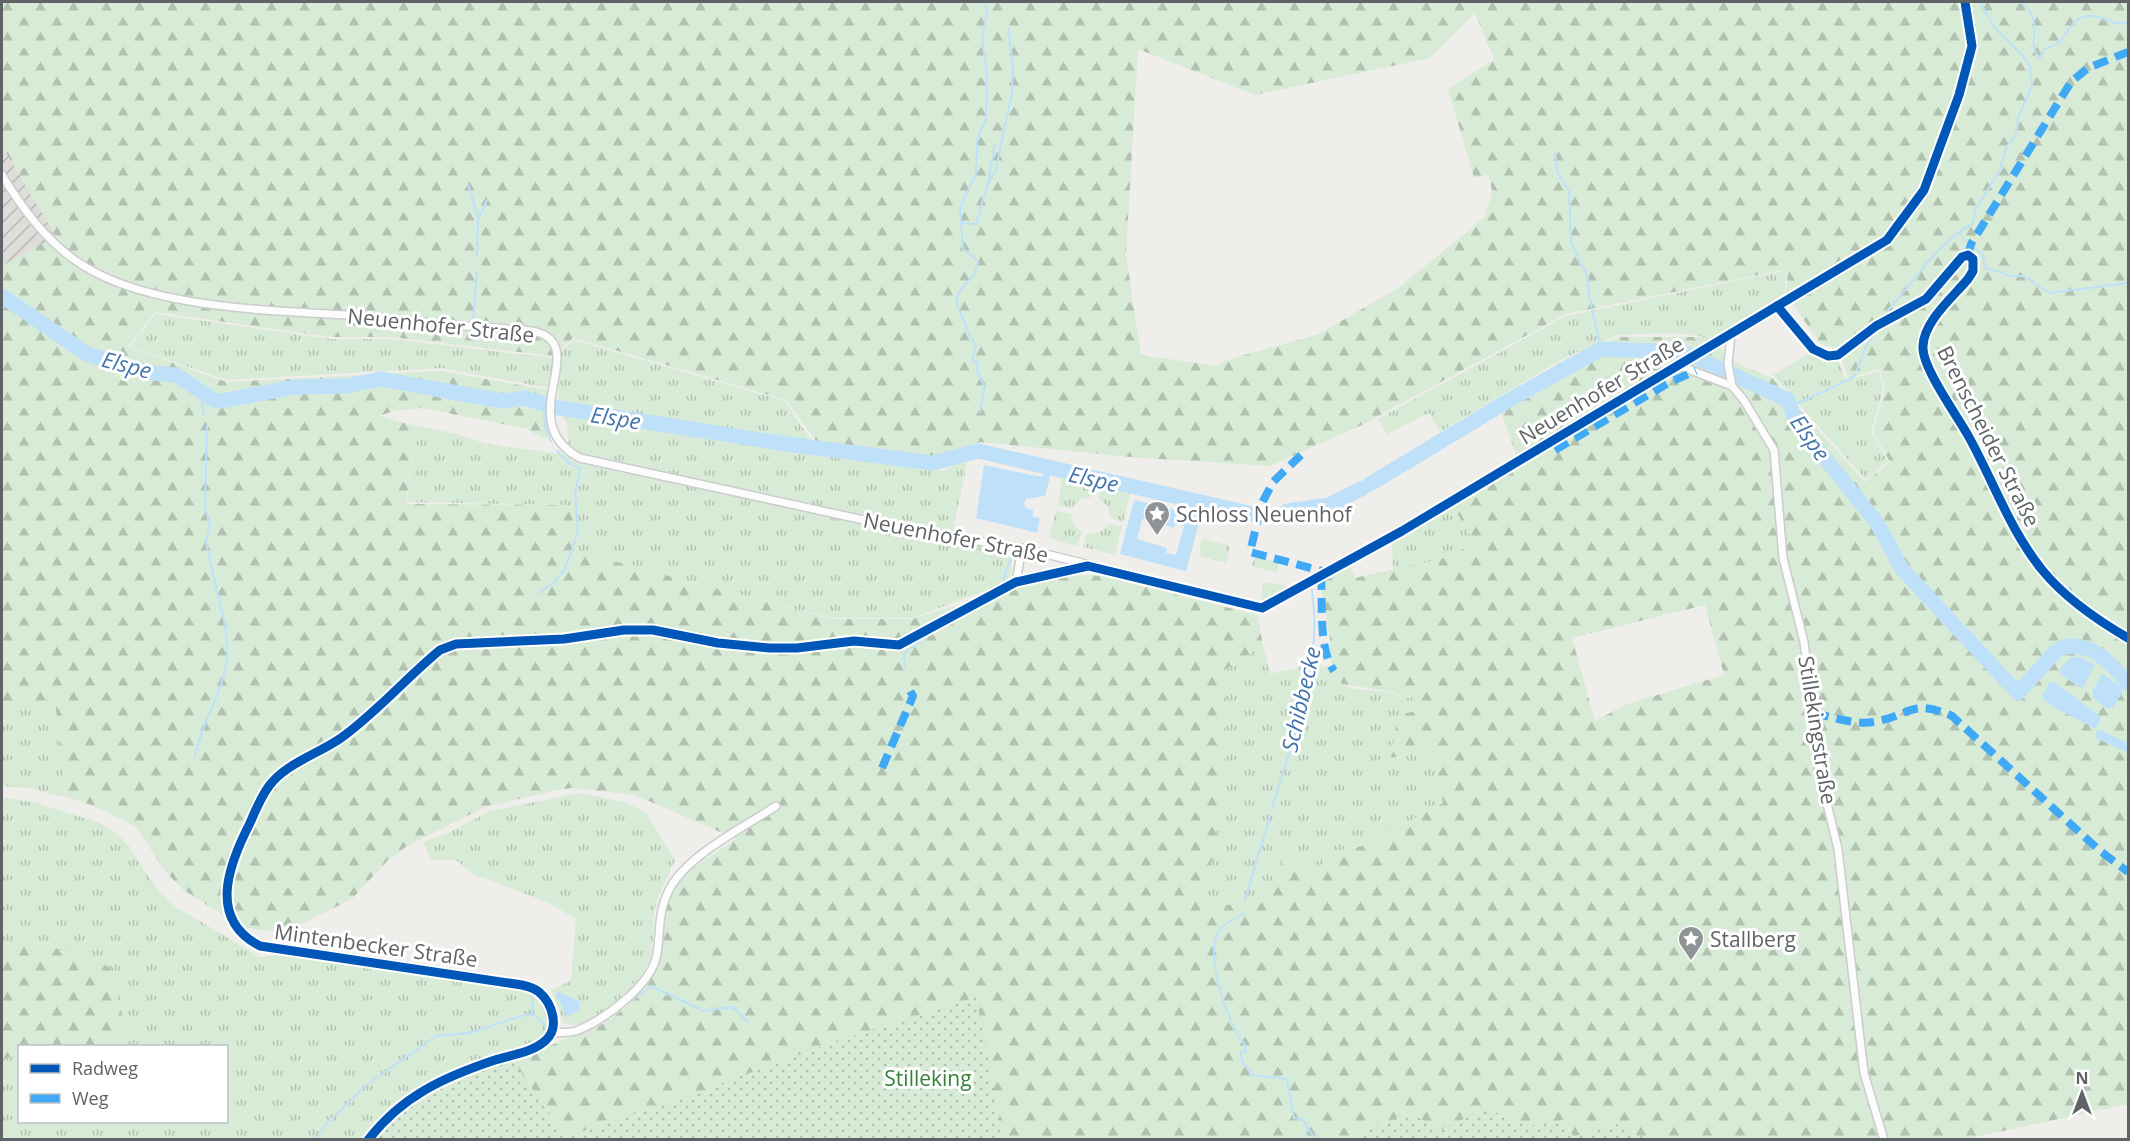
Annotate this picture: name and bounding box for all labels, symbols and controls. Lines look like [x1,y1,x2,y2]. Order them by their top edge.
street label: Neuenhofer Straße [346,301,536,349]
street label: Neuenhofer Straße [1513,330,1689,450]
street label: Brenscheider Straße [1931,341,2047,531]
water label: Elspe [99,343,155,385]
water label: Elspe [589,398,643,436]
water label: Elspe [1784,408,1838,466]
water label: Elspe [1066,458,1122,498]
place icon: Schloss Neuenhof [1142,499,1172,537]
place label: Schloss Neuenhof [1176,500,1354,528]
street label: Neuenhofer Straße [861,505,1051,569]
water label: Schibbecke [1273,643,1327,755]
street label: Stillekingstraße [1792,654,1844,806]
street label: Mintenbecker Straße [273,917,479,973]
place icon: Stallberg [1676,924,1706,962]
place label: Stallberg [1710,925,1796,953]
legend [18,1045,228,1123]
text: Radweg [72,1056,138,1080]
north arrow [2052,1063,2112,1123]
park label: Stilleking [884,1064,972,1092]
text: N [2075,1067,2089,1089]
text: Weg [72,1086,109,1110]

